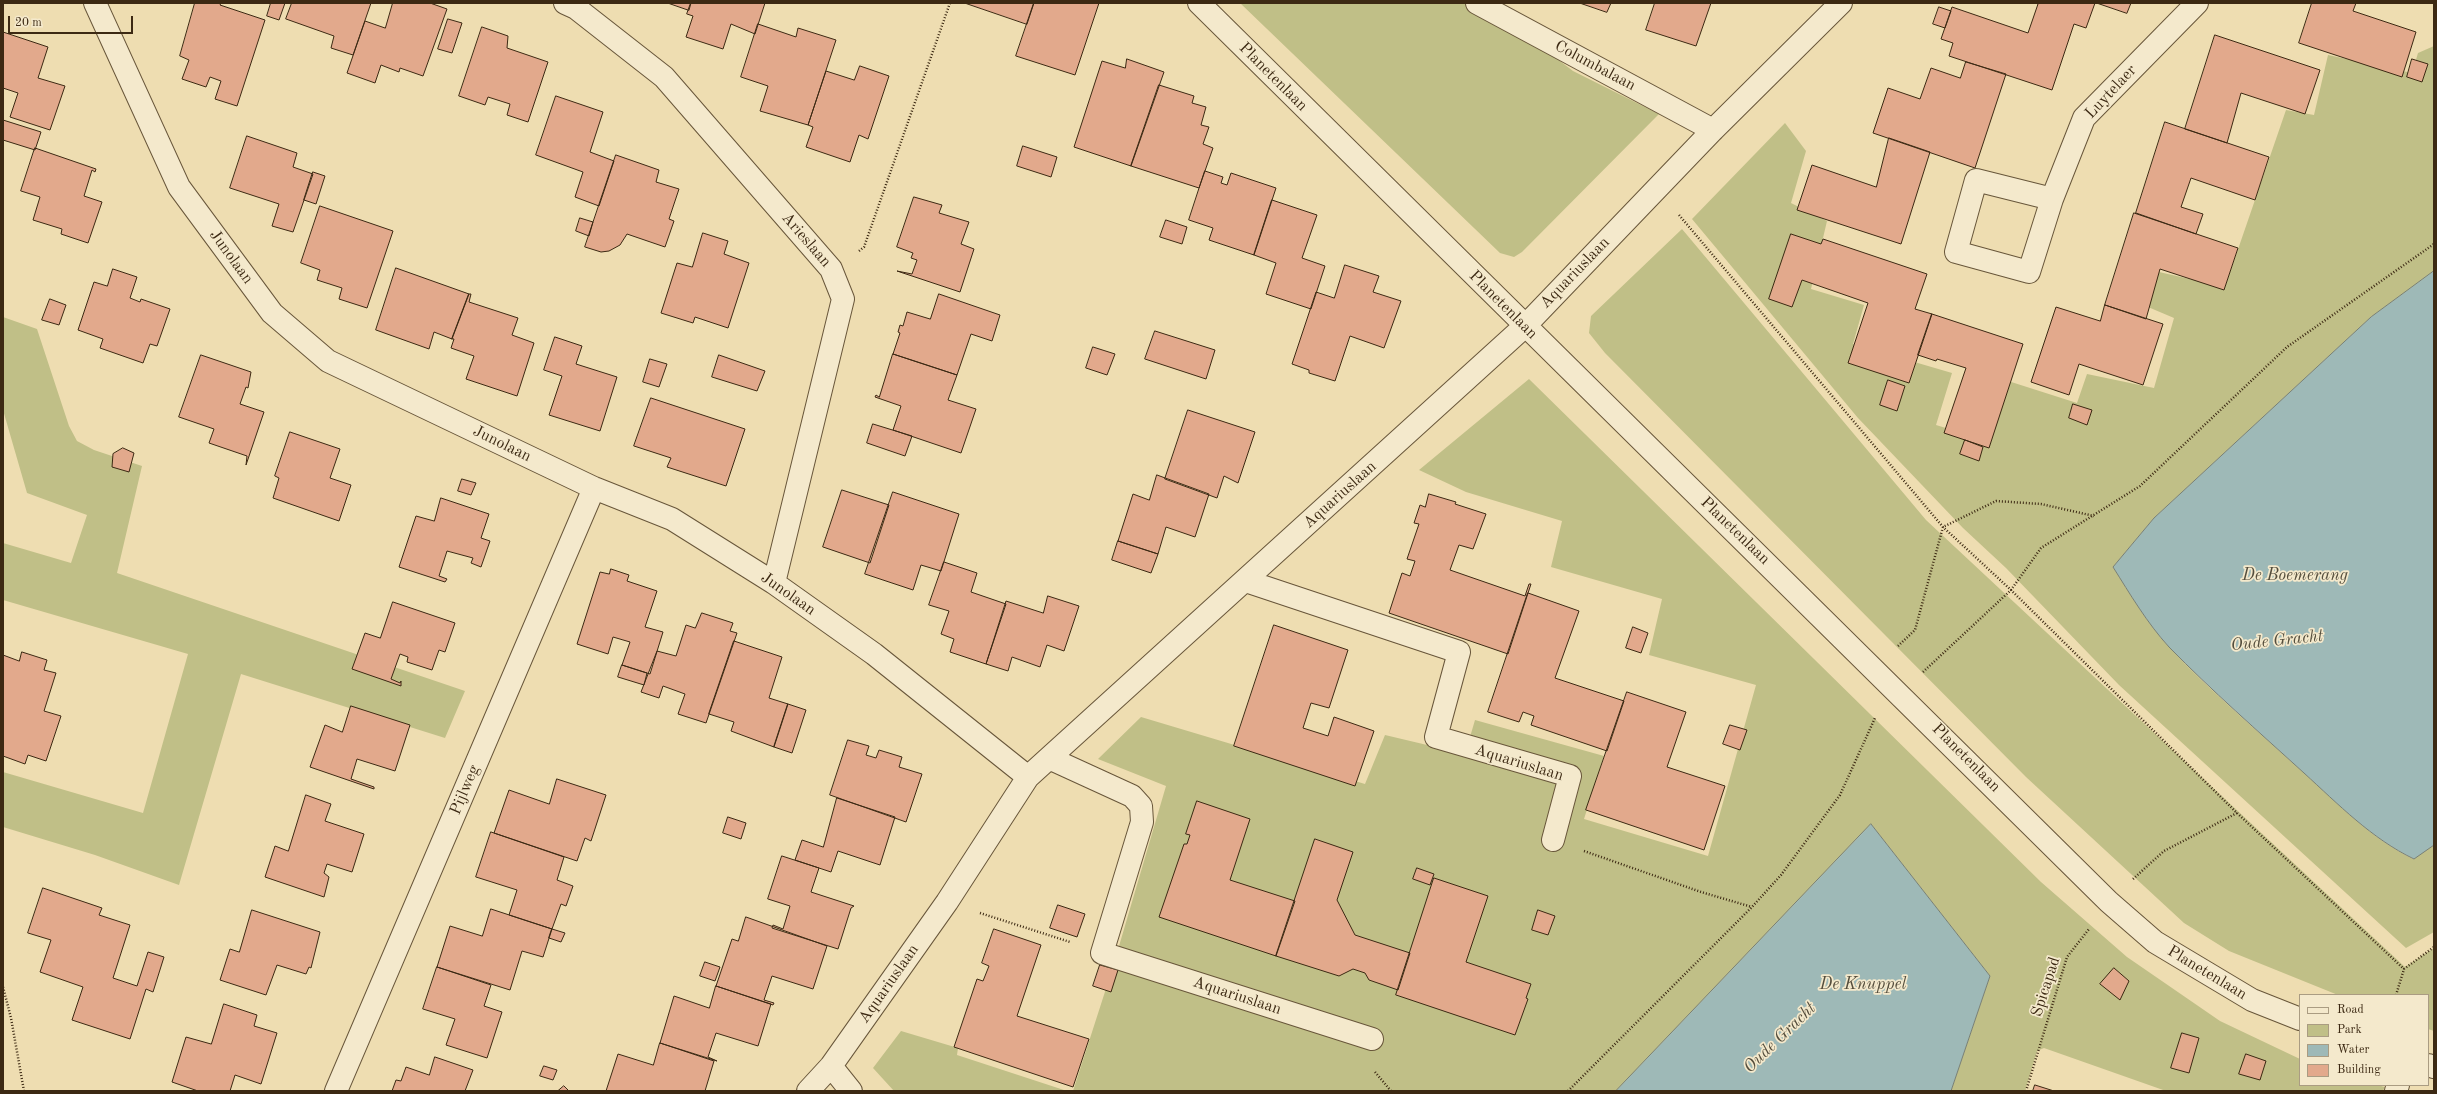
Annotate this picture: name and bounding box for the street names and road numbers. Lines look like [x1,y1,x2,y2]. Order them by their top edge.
street label: Columbalaan [1551,37,1639,95]
street label: Planetenlaan [1235,39,1311,115]
street label: Luytelaer [2081,61,2141,123]
street label: Arieslaan [777,209,835,271]
street label: Junolaan [205,226,257,288]
street label: Aquariuslaan [1536,233,1614,313]
street label: Planetenlaan [1465,267,1541,343]
street label: Junolaan [470,422,534,466]
street label: Aquariuslaan [1299,457,1381,533]
street label: Planetenlaan [1696,493,1774,569]
street label: Junolaan [757,568,819,620]
street label: Planetenlaan [1928,720,2004,796]
street label: Aquariuslaan [1472,740,1566,786]
street label: Pijlweg [446,762,484,818]
street label: Aquariuslaan [855,941,923,1027]
street label: Planetenlaan [2164,942,2250,1004]
street label: Spicapad [2027,955,2065,1019]
street label: Aquariuslaan [1190,973,1284,1019]

